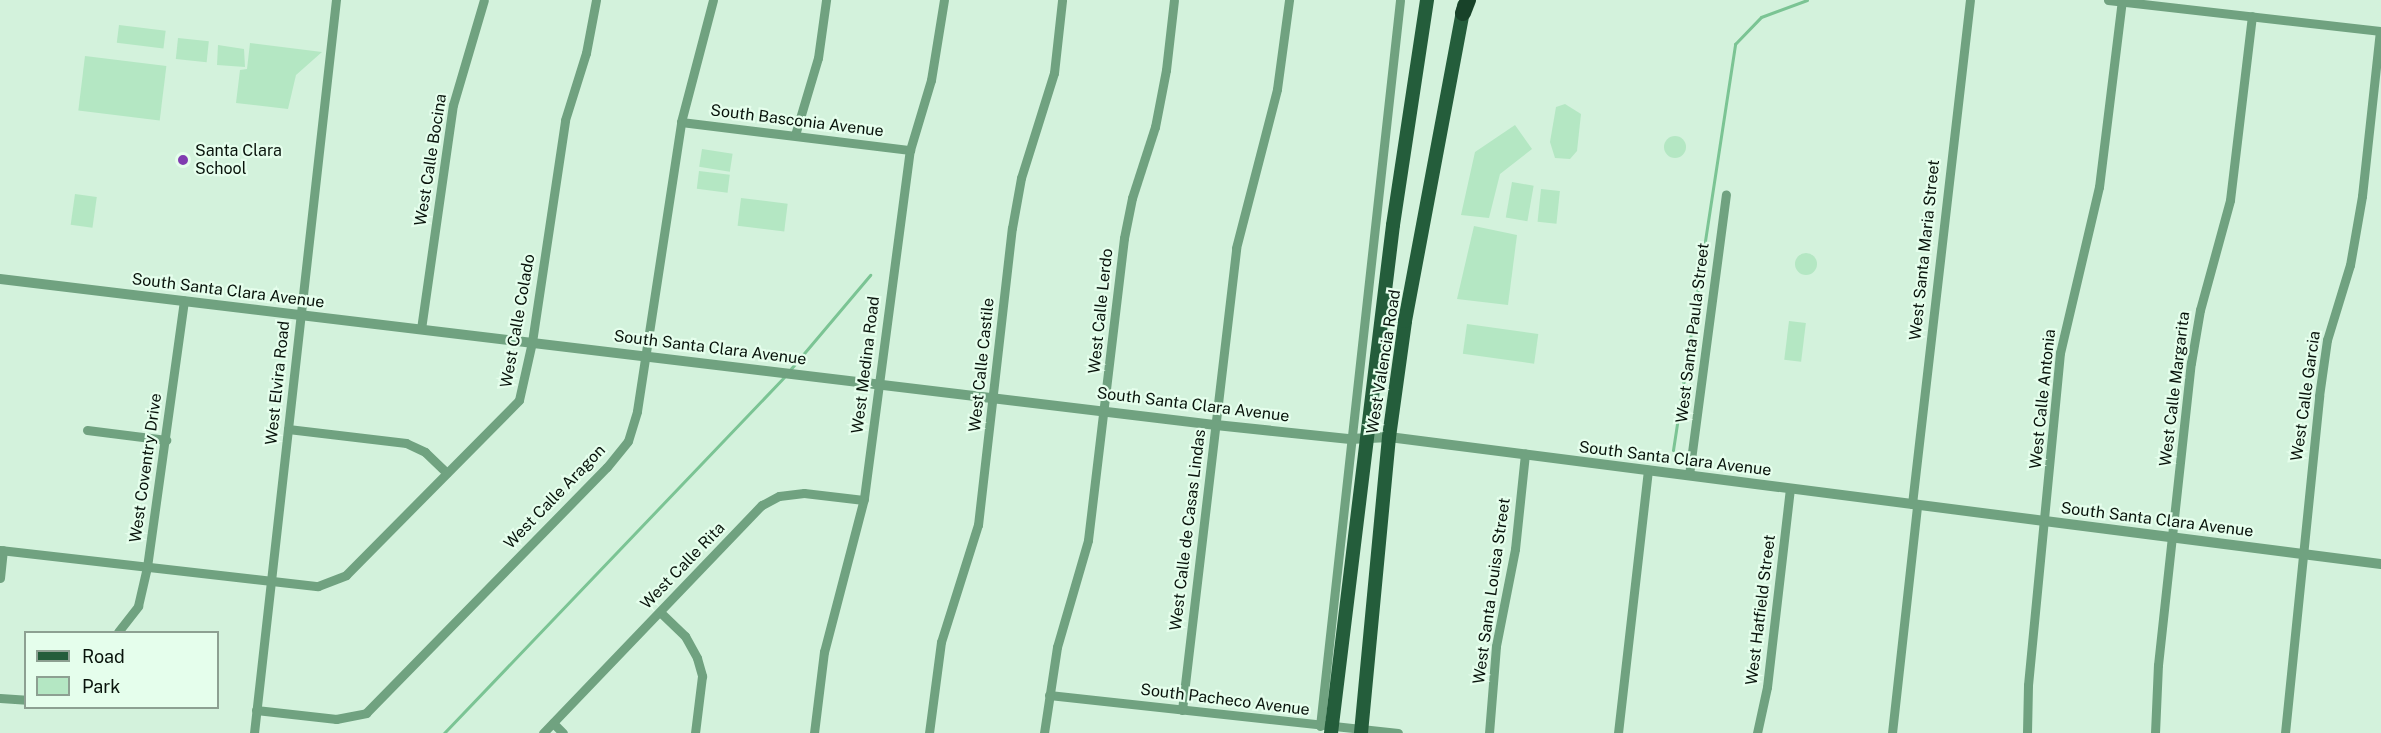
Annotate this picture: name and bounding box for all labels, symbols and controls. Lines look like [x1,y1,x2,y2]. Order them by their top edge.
street label: West Calle Bocina [411,92,451,228]
street label: South Basconia Avenue [709,101,885,141]
place label: Santa Clara School [195,141,282,179]
marker: Santa Clara School [176,153,190,167]
street label: West Santa Maria Street [1906,159,1944,341]
street label: West Santa Paula Street [1672,242,1714,424]
street label: West Calle Lerdo [1085,247,1117,375]
street label: West Calle Colado [497,253,539,389]
street label: South Santa Clara Avenue [131,270,325,312]
street label: West Valencia Road [1363,288,1405,436]
street label: West Medina Road [848,295,884,435]
street label: West Calle Castile [965,297,999,433]
street label: West Calle Margarita [2156,310,2194,468]
street label: West Elvira Road [262,320,294,446]
street label: South Santa Clara Avenue [613,327,807,369]
street label: West Calle Antonia [2026,328,2060,470]
street label: West Calle Garcia [2287,330,2325,462]
street label: South Santa Clara Avenue [1096,384,1290,426]
street label: West Coventry Drive [126,392,166,544]
street label: West Calle de Casas Lindas [1166,428,1210,632]
street label: South Santa Clara Avenue [1578,438,1772,480]
street label: West Calle Aragon [500,441,610,553]
street label: West Santa Louisa Street [1469,497,1515,685]
street label: South Santa Clara Avenue [2060,499,2254,541]
street label: West Calle Rita [637,519,729,613]
street label: West Hatfield Street [1742,534,1780,686]
legend [24,631,219,709]
text: Road [82,646,125,667]
text: Park [82,676,120,697]
street label: South Pacheco Avenue [1139,680,1311,720]

